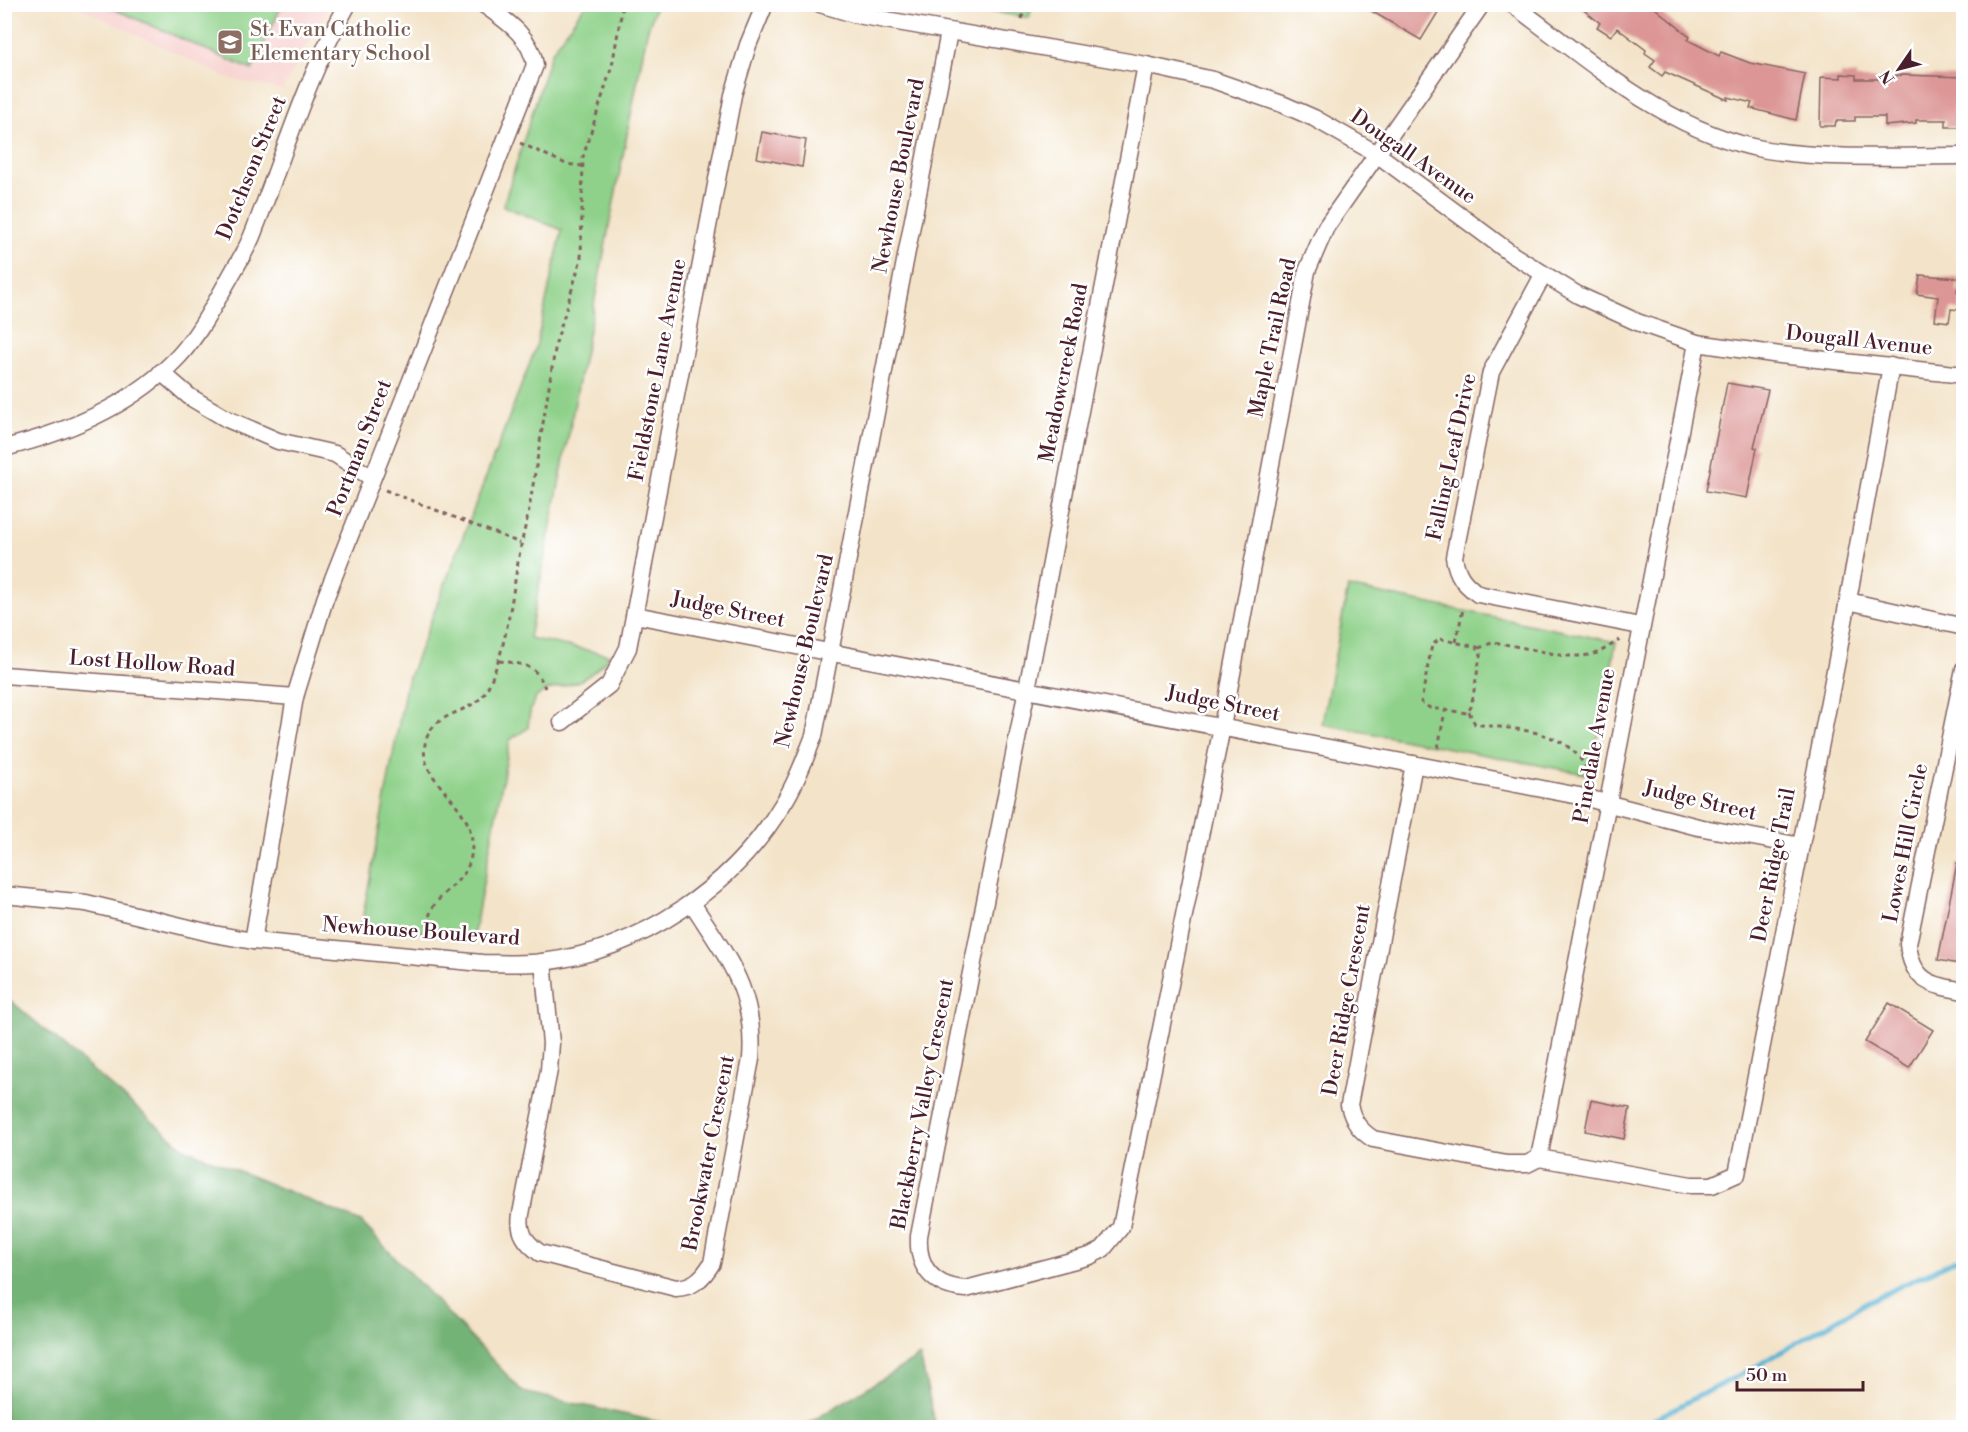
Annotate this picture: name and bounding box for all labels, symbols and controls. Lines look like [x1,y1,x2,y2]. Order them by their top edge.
place label: St. Evan Catholic Elementary School [250,17,430,67]
school or university icon: St. Evan Catholic Elementary School [215,27,245,57]
north arrow [1869,39,1929,99]
text: N [1876,66,1899,88]
street label: Newhouse Boulevard [867,76,931,276]
street label: Dotchson Street [211,92,293,244]
street label: Dougall Avenue [1345,104,1481,210]
street label: Fieldstone Lane Avenue [624,256,692,484]
street label: Maple Trail Road [1243,256,1303,420]
street label: Meadowcreek Road [1034,281,1094,465]
street label: Dougall Avenue [1784,320,1934,362]
street label: Falling Leaf Drive [1422,371,1482,543]
street label: Portman Street [322,375,398,520]
street label: Newhouse Boulevard [770,552,840,750]
street label: Judge Street [668,586,788,634]
street label: Lost Hollow Road [68,645,236,683]
street label: Pinedale Avenue [1569,666,1621,826]
street label: Judge Street [1163,680,1283,728]
street label: Lowes Hill Circle [1878,761,1934,925]
street label: Judge Street [1640,775,1760,827]
street label: Deer Ridge Trail [1746,786,1802,944]
street label: Deer Ridge Crescent [1317,902,1377,1098]
street label: Newhouse Boulevard [321,912,521,952]
street label: Blackberry Valley Crescent [886,976,960,1233]
street label: Brookwater Crescent [677,1052,741,1254]
scale bar [1737,1354,1863,1392]
text: 50 m [1746,1364,1788,1387]

